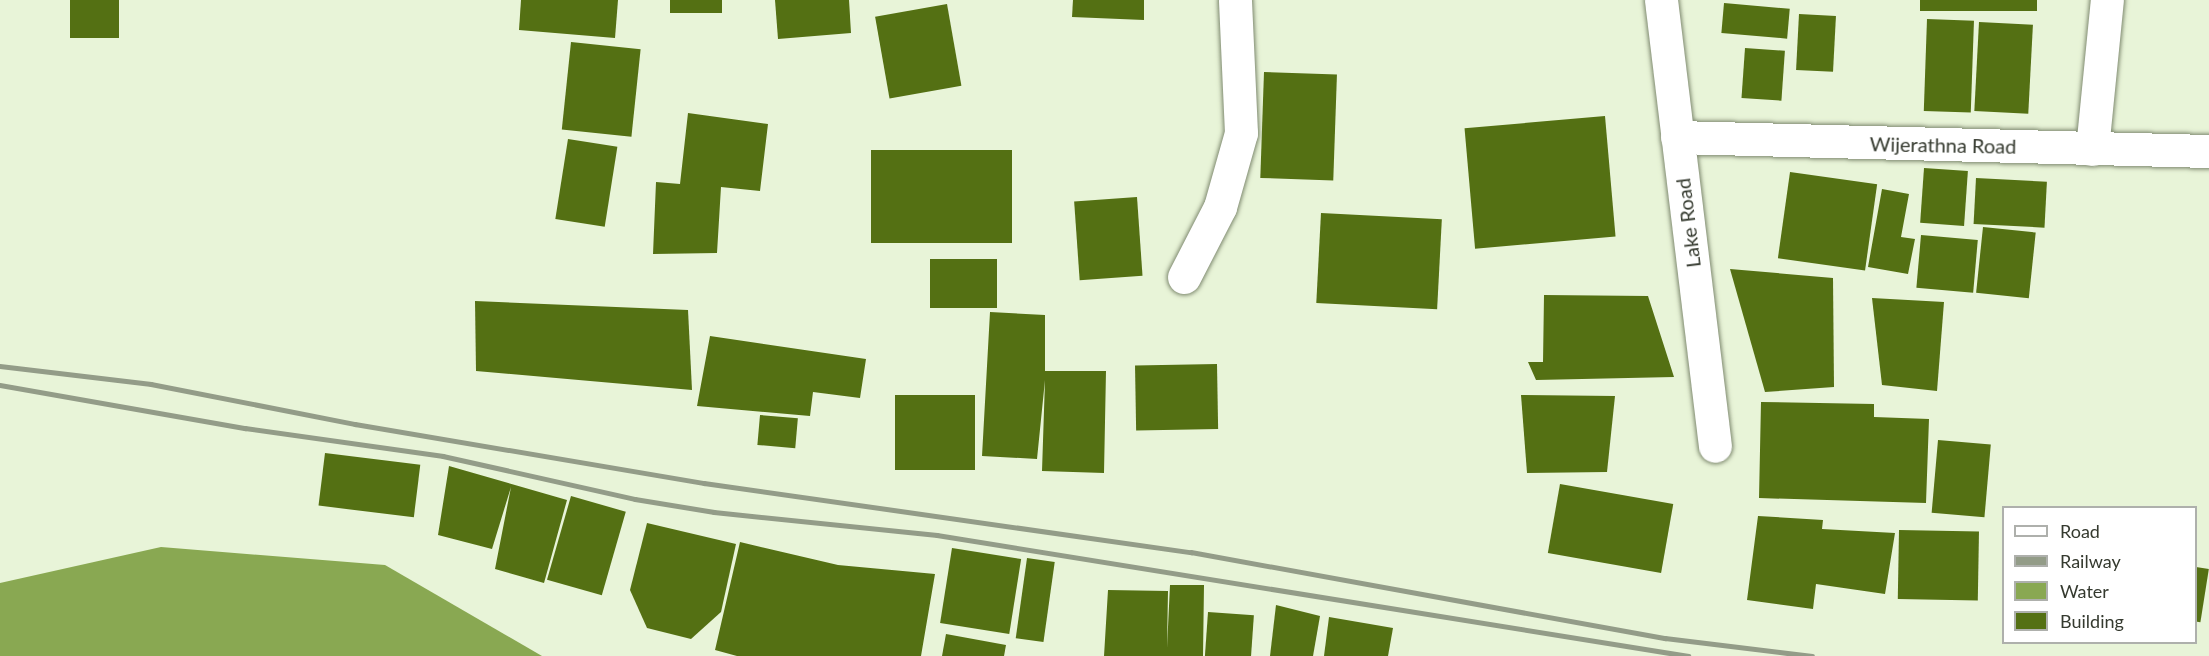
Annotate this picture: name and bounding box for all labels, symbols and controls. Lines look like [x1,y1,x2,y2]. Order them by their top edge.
street label: Wijerathna Road [1869,132,2017,158]
street label: Lake Road [1671,177,1705,269]
legend [2002,506,2197,644]
text: Road [2060,520,2100,542]
text: Railway [2060,550,2121,572]
text: Water [2060,580,2109,602]
text: Building [2060,610,2124,632]

